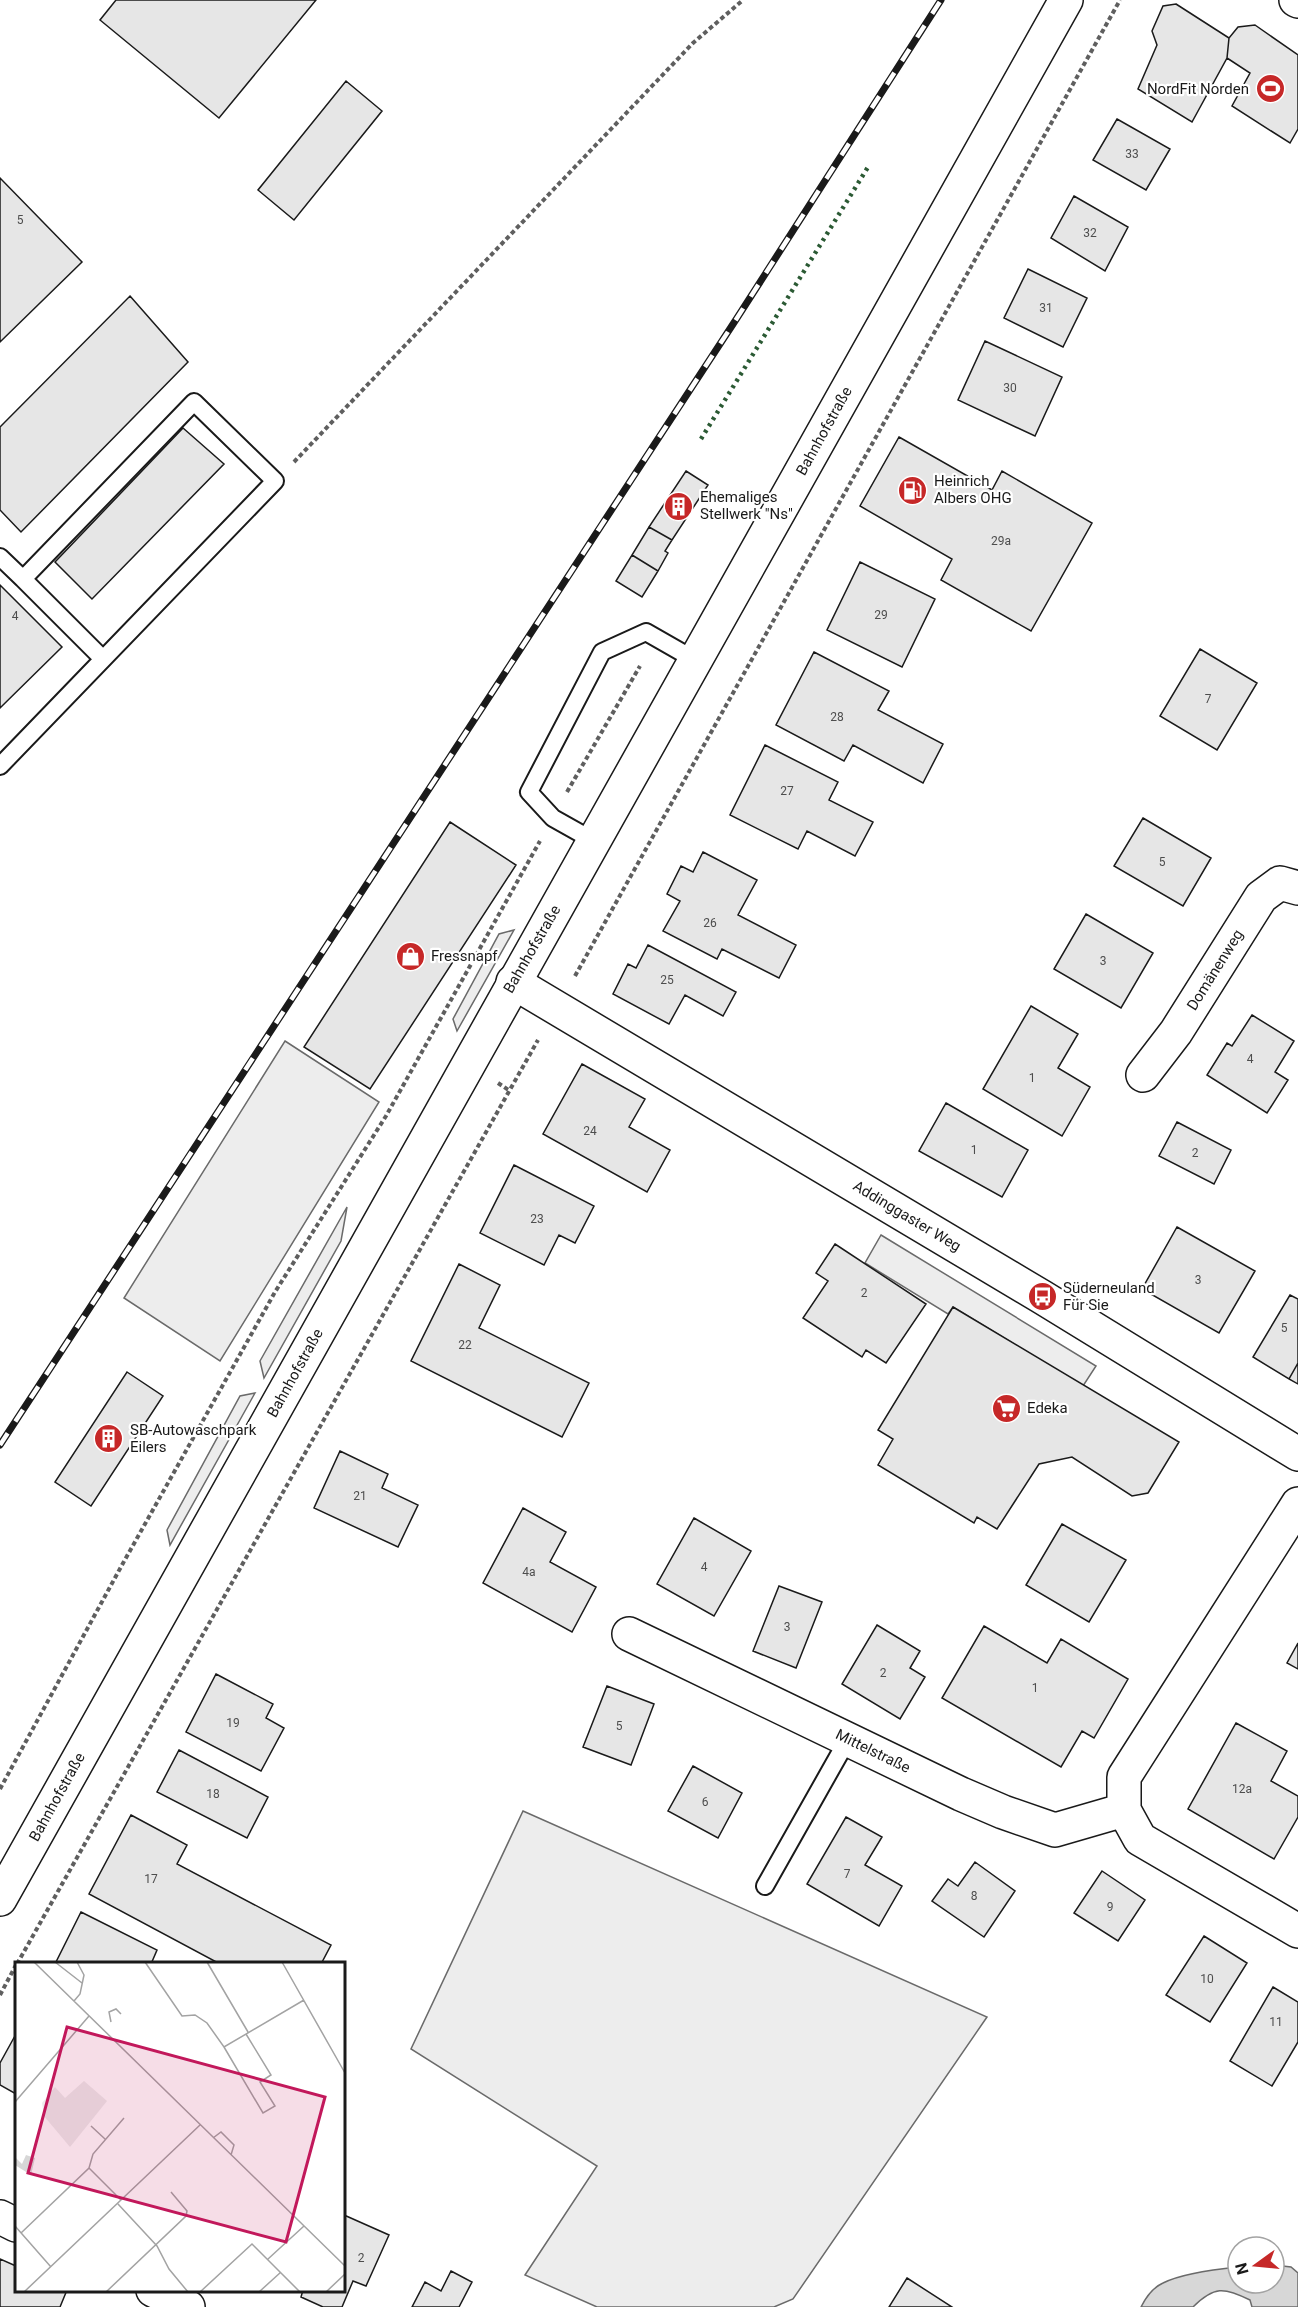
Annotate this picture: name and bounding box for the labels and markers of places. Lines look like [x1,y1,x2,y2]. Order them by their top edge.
sports icon: NordFit Norden [1254,73,1286,105]
place label: NordFit Norden [1147,80,1249,98]
place label: Heinrich Albers OHG [934,472,1012,507]
fuel station icon: Heinrich Albers OHG [897,474,929,506]
place label: Ehemaliges Stellwerk "Ns" [700,488,793,523]
building icon: Ehemaliges Stellwerk "Ns" [663,490,695,522]
shop icon: Fressnapf [394,940,426,972]
place label: Fressnapf [431,947,498,965]
place label: Süderneuland Für Sie [1063,1279,1155,1314]
bus stop icon: Süderneuland Für Sie [1026,1281,1058,1313]
supermarket icon: Edeka [990,1392,1022,1424]
place label: Edeka [1027,1399,1068,1417]
place label: SB-Autowaschpark Eilers [130,1421,257,1456]
building icon: SB-Autowaschpark Eilers [93,1423,125,1455]

